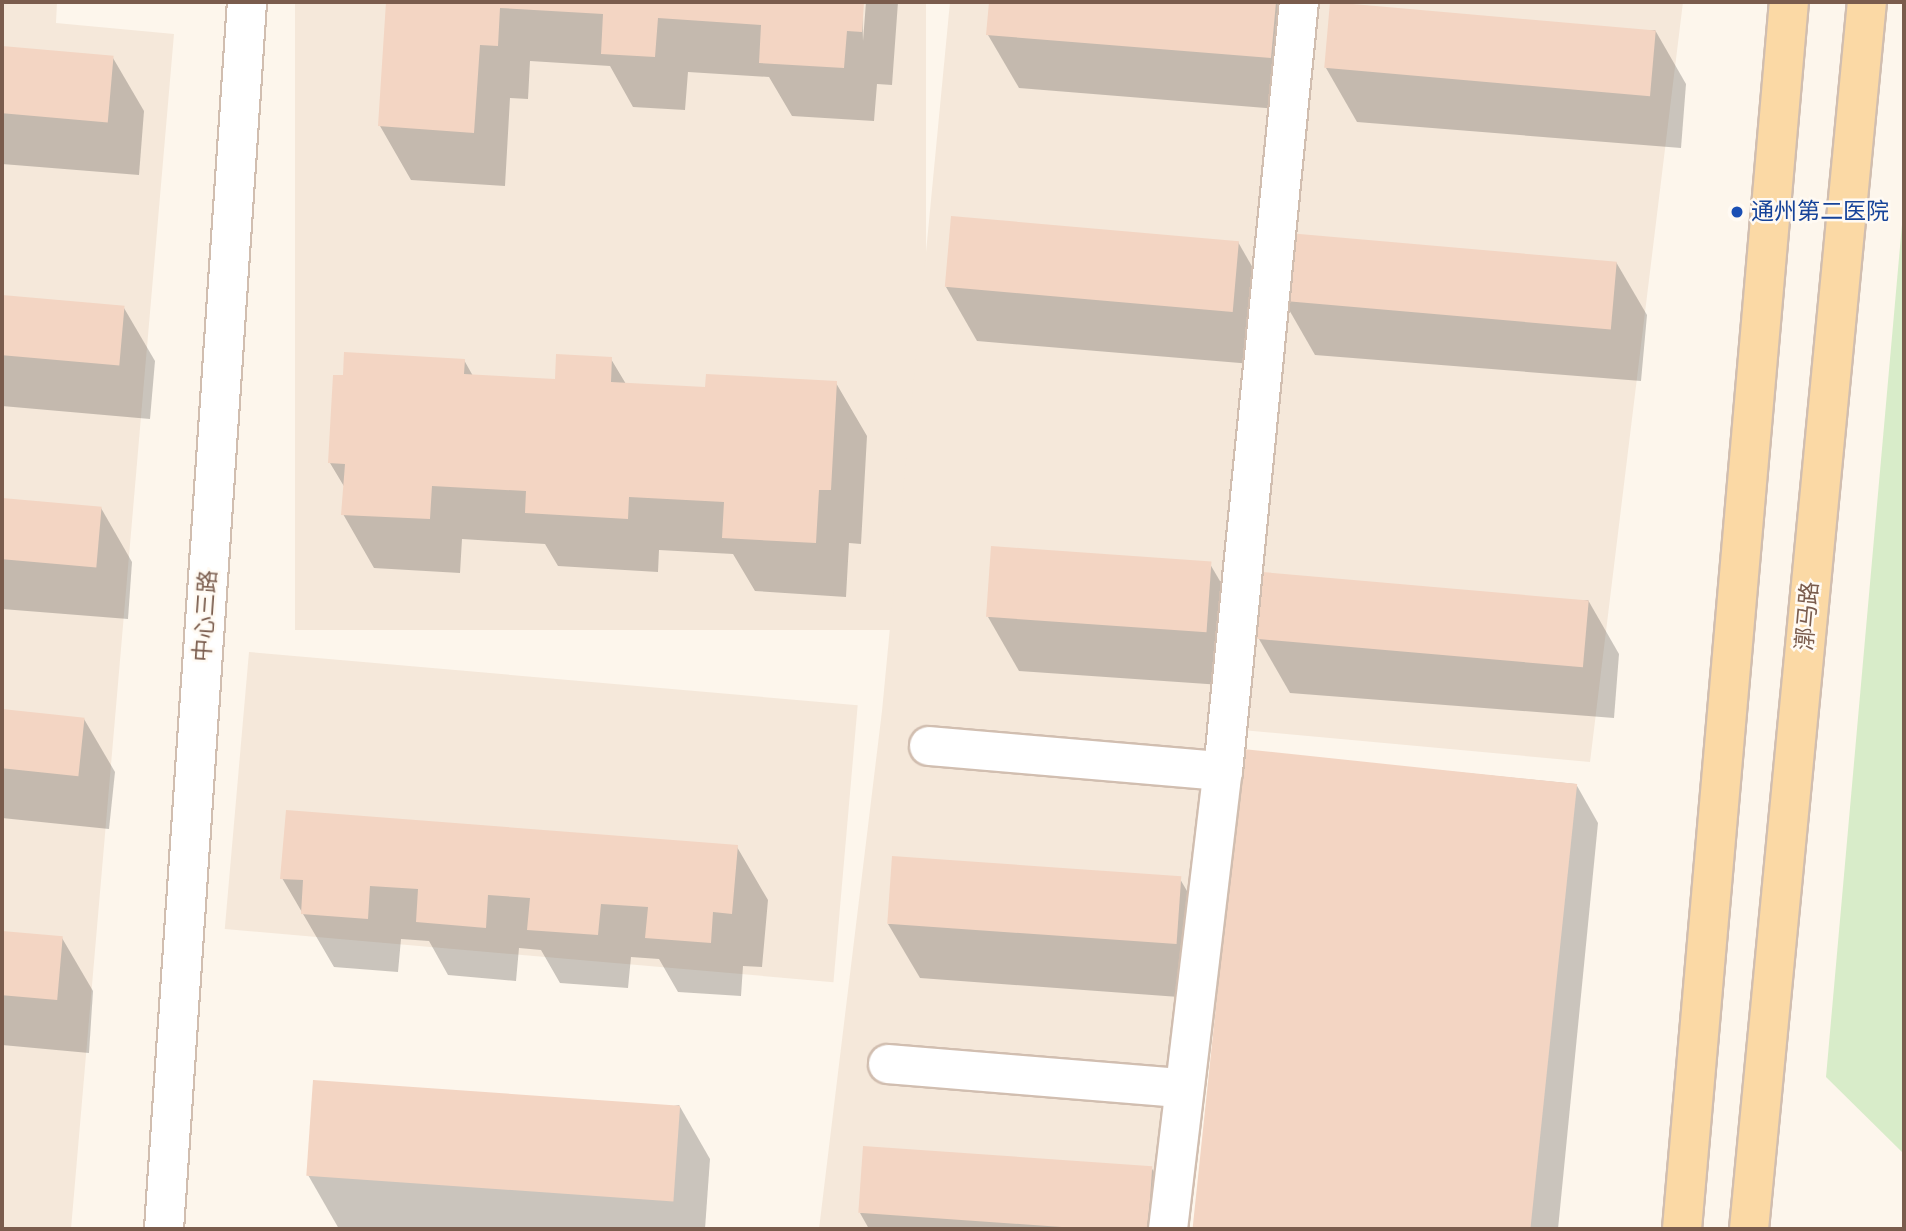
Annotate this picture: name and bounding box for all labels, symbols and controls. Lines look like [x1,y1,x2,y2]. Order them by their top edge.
place label: 通州第二医院 [1751,198,1889,226]
marker: 通州第二医院 [1729,204,1745,220]
street label: 中心三路 [189,569,223,663]
street label: 漷马路 [1791,580,1825,652]

